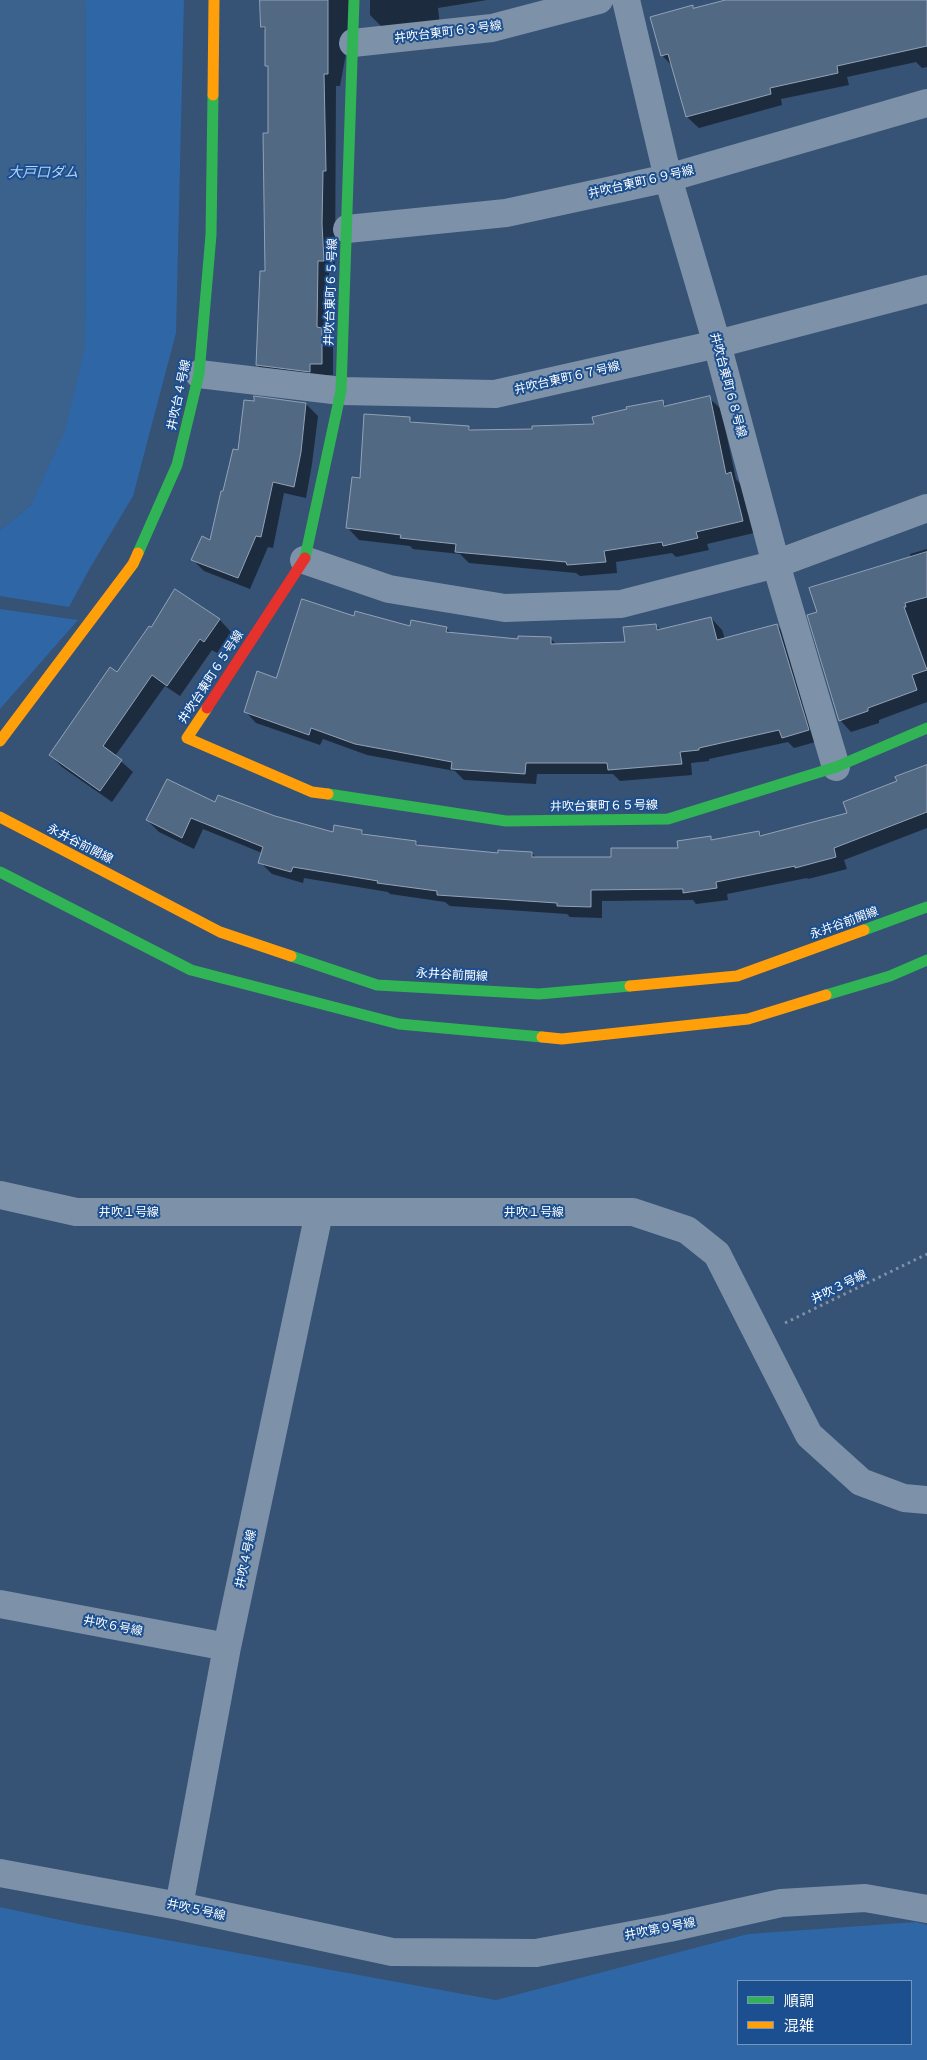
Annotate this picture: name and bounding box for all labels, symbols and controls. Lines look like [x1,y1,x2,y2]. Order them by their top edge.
street label: 井吹台東町６３号線 [394,18,502,46]
street label: 井吹台東町６９号線 [587,163,695,201]
water label: 大戸口ダム [8,165,78,181]
street label: 井吹台東町６５号線 [322,238,340,346]
street label: 井吹台東町６８号線 [707,331,749,439]
street label: 井吹台４号線 [164,358,194,432]
street label: 井吹台東町６７号線 [513,359,621,397]
street label: 井吹台東町６５号線 [176,628,246,726]
street label: 井吹台東町６５号線 [550,798,658,814]
street label: 永井谷前開線 [45,821,115,867]
street label: 永井谷前開線 [808,904,880,942]
street label: 永井谷前開線 [416,966,488,984]
street label: 井吹１号線 [99,1205,159,1219]
street label: 井吹１号線 [504,1205,564,1219]
street label: 井吹３号線 [809,1267,869,1307]
street label: 井吹４号線 [233,1528,259,1590]
street label: 井吹６号線 [82,1613,144,1639]
street label: 井吹５号線 [165,1897,227,1923]
street label: 井吹第９号線 [623,1915,697,1943]
legend [737,1980,912,2045]
text: 順調 [784,1992,814,2010]
text: 混雑 [784,2017,814,2035]

